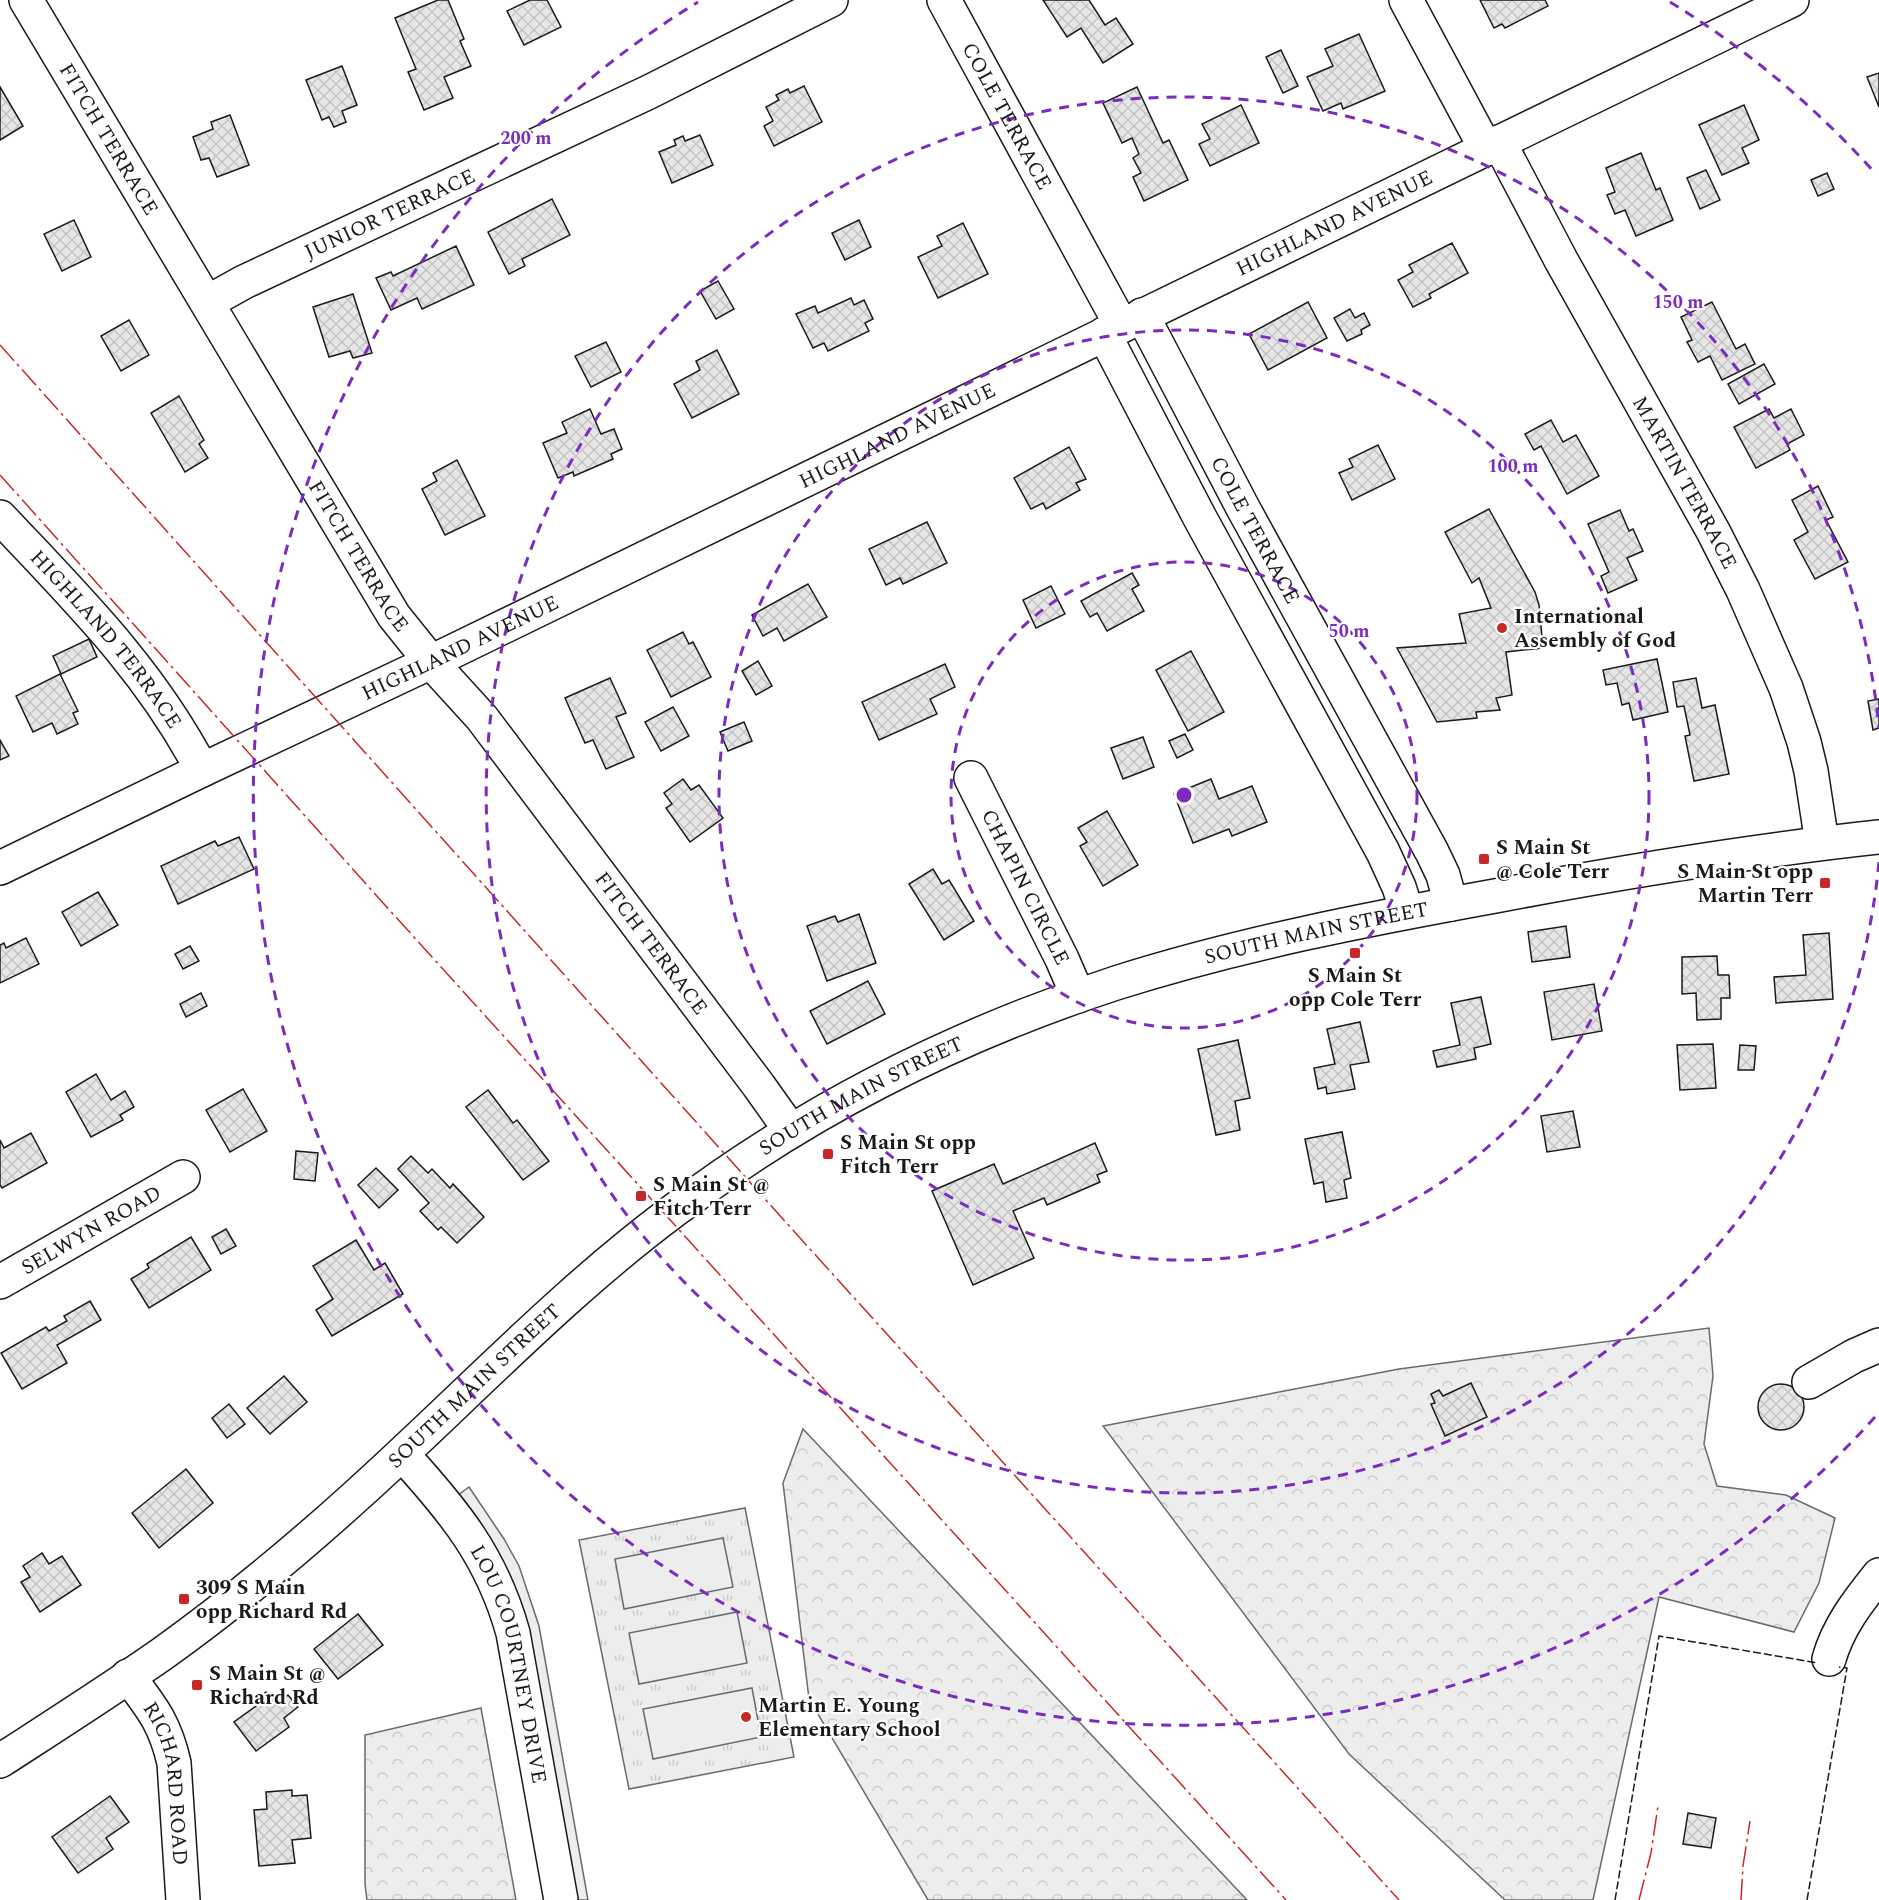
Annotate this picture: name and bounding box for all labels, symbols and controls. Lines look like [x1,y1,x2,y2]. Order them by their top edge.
street label: COLE TERRACE [953,37,1060,196]
street label: FITCH TERRACE [50,57,166,222]
text: 200 m [500,125,552,152]
street label: JUNIOR TERRACE [299,161,481,269]
street label: HIGHLAND AVENUE [1231,162,1438,285]
text: 150 m [1652,289,1704,316]
street label: HIGHLAND AVENUE [794,375,1001,498]
street label: MARTIN TERRACE [1623,390,1745,575]
street label: COLE TERRACE [1202,451,1308,610]
text: 100 m [1487,453,1539,480]
street label: FITCH TERRACE [300,475,416,640]
street label: HIGHLAND TERRACE [22,543,189,735]
street label: HIGHLAND AVENUE [356,587,564,710]
place label: International Assembly of God [1514,601,1676,657]
text: 50 m [1329,618,1369,645]
marker: International Assembly of God [1495,621,1509,635]
centre of rings [1174,785,1194,805]
street label: CHAPIN CIRCLE [972,804,1078,971]
place label: S Main St @ Cole Terr [1496,832,1609,888]
marker: S Main St @ Cole Terr [1477,852,1491,866]
place label: S Main St opp Martin Terr [1677,856,1813,912]
street label: FITCH TERRACE [586,865,715,1022]
marker: S Main St opp Martin Terr [1818,876,1832,890]
street label: SOUTH MAIN STREET [1201,894,1431,974]
marker: S Main St opp Cole Terr [1348,946,1362,960]
place label: S Main St opp Cole Terr [1289,960,1421,1016]
street label: SOUTH MAIN STREET [753,1028,969,1164]
place label: S Main St opp Fitch Terr [840,1127,976,1183]
marker: S Main St opp Fitch Terr [821,1147,835,1161]
place label: S Main St @ Fitch Terr [653,1169,770,1225]
street label: SELWYN ROAD [15,1177,168,1284]
marker: S Main St @ Fitch Terr [634,1189,648,1203]
street label: SOUTH MAIN STREET [381,1297,569,1476]
street label: LOU COURTNEY DRIVE [461,1539,555,1786]
place label: 309 S Main opp Richard Rd [196,1572,347,1628]
marker: 309 S Main opp Richard Rd [177,1592,191,1606]
place label: S Main St @ Richard Rd [209,1658,326,1714]
marker: S Main St @ Richard Rd [190,1678,204,1692]
place label: Martin E. Young Elementary School [758,1690,941,1746]
street label: RICHARD ROAD [134,1695,196,1866]
marker: Martin E. Young Elementary School [739,1710,753,1724]

